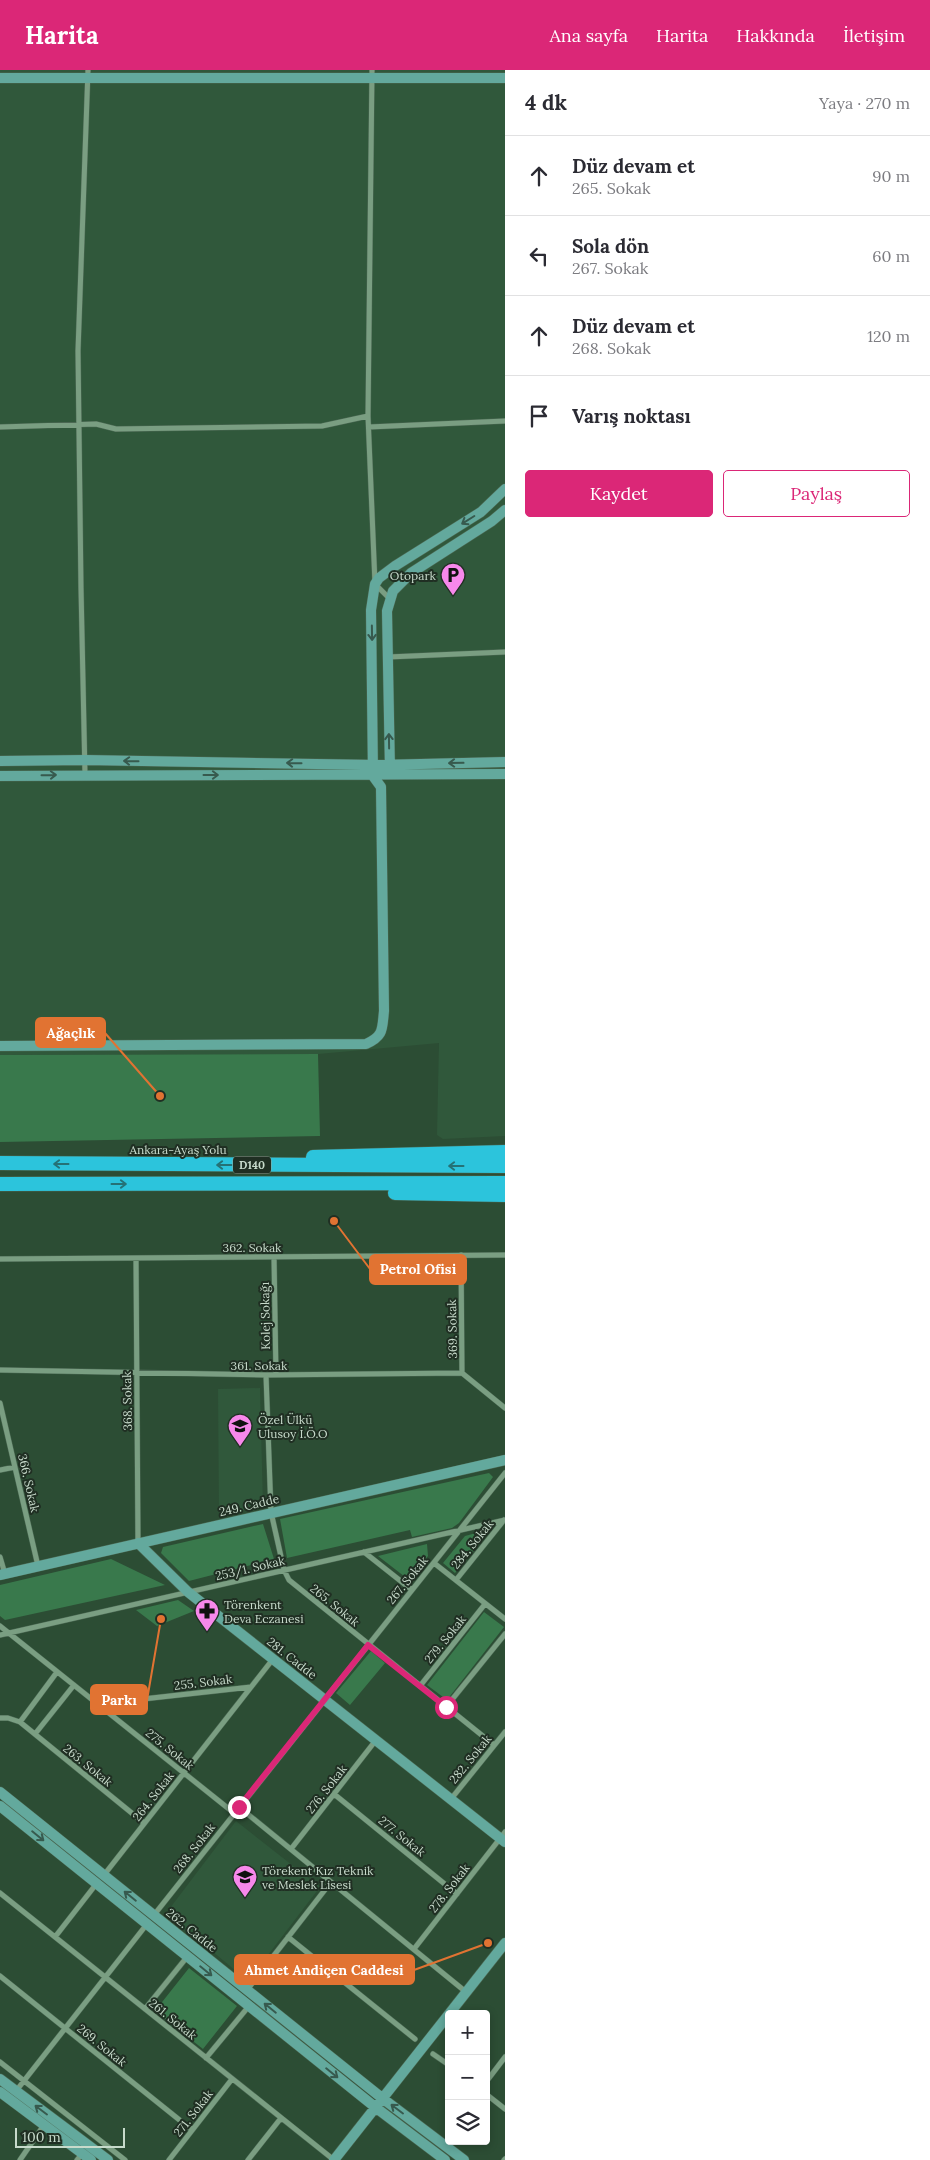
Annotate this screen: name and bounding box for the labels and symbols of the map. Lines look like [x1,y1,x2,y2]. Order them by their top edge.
one-way arrow [461,515,475,525]
parking icon: Otopark [440,562,466,596]
place label: Otopark [390,568,437,583]
one-way arrow [367,625,376,641]
one-way arrow [384,733,394,750]
one-way arrow [124,756,140,766]
one-way arrow [286,758,302,768]
one-way arrow [449,758,465,768]
one-way arrow [40,770,56,780]
one-way arrow [202,770,219,780]
callout: Ağaçlık [36,1018,105,1047]
text: Ağaçlık [47,1024,96,1042]
street label: Ankara-Ayaş Yolu [128,1142,227,1157]
road number: D140 [233,1156,271,1174]
one-way arrow [54,1159,70,1169]
one-way arrow [216,1160,232,1170]
one-way arrow [449,1161,465,1171]
one-way arrow [110,1179,126,1189]
street label: 362. Sokak [222,1240,282,1255]
callout: Petrol Ofisi [370,1255,466,1284]
text: Petrol Ofisi [380,1260,457,1278]
street label: Kolej Sokağı [257,1282,273,1350]
street label: 369. Sokak [444,1299,460,1359]
street label: 361. Sokak [230,1358,288,1373]
street label: 368. Sokak [119,1371,135,1431]
place label: Özel Ülkü Ulusoy İ.Ö.O [258,1412,328,1441]
school or university icon: Özel Ülkü Ulusoy İ.Ö.O [227,1413,253,1447]
street label: 366. Sokak [15,1452,43,1514]
street label: 249. Cadde [218,1491,281,1519]
street label: 284. Sokak [448,1516,497,1572]
street label: 253/1. Sokak [214,1553,287,1584]
street label: 267. Sokak [383,1553,431,1607]
street label: 265. Sokak [307,1581,363,1630]
place label: Törenkent Deva Eczanesi [224,1597,304,1626]
pharmacy icon: Törenkent Deva Eczanesi [194,1598,220,1632]
street label: 279. Sokak [421,1611,469,1666]
street label: 281. Cadde [264,1634,320,1682]
street label: 255. Sokak [173,1671,234,1693]
callout: Parkı [91,1685,147,1714]
text: Parkı [101,1691,137,1709]
route start [435,1696,458,1719]
street label: 275. Sokak [143,1725,198,1773]
street label: 282. Sokak [446,1731,495,1787]
street label: 263. Sokak [60,1741,116,1790]
street label: 276. Sokak [302,1761,350,1816]
street label: 264. Sokak [129,1768,177,1824]
route end [228,1796,251,1819]
street label: 277. Sokak [376,1813,429,1860]
street label: 268. Sokak [170,1820,218,1876]
one-way arrow [31,1831,44,1842]
street label: 278. Sokak [425,1860,473,1915]
place label: Törekent Kız Teknik ve Meslek Lisesi [262,1863,374,1892]
school or university icon: Törekent Kız Teknik ve Meslek Lisesi [232,1864,258,1898]
one-way arrow [123,1890,136,1901]
street label: 262. Cadde [163,1905,221,1955]
callout: Ahmet Andiçen Caddesi [235,1955,414,1984]
text: Ahmet Andiçen Caddesi [244,1961,404,1979]
one-way arrow [199,1965,212,1976]
street label: 261. Sokak [146,1995,200,2043]
one-way arrow [264,2003,277,2014]
street label: 269. Sokak [74,2021,130,2070]
one-way arrow [325,2067,338,2078]
street label: 271. Sokak [170,2086,216,2139]
one-way arrow [391,2104,404,2115]
one-way arrow [34,2105,48,2115]
scale bar [15,2125,125,2148]

